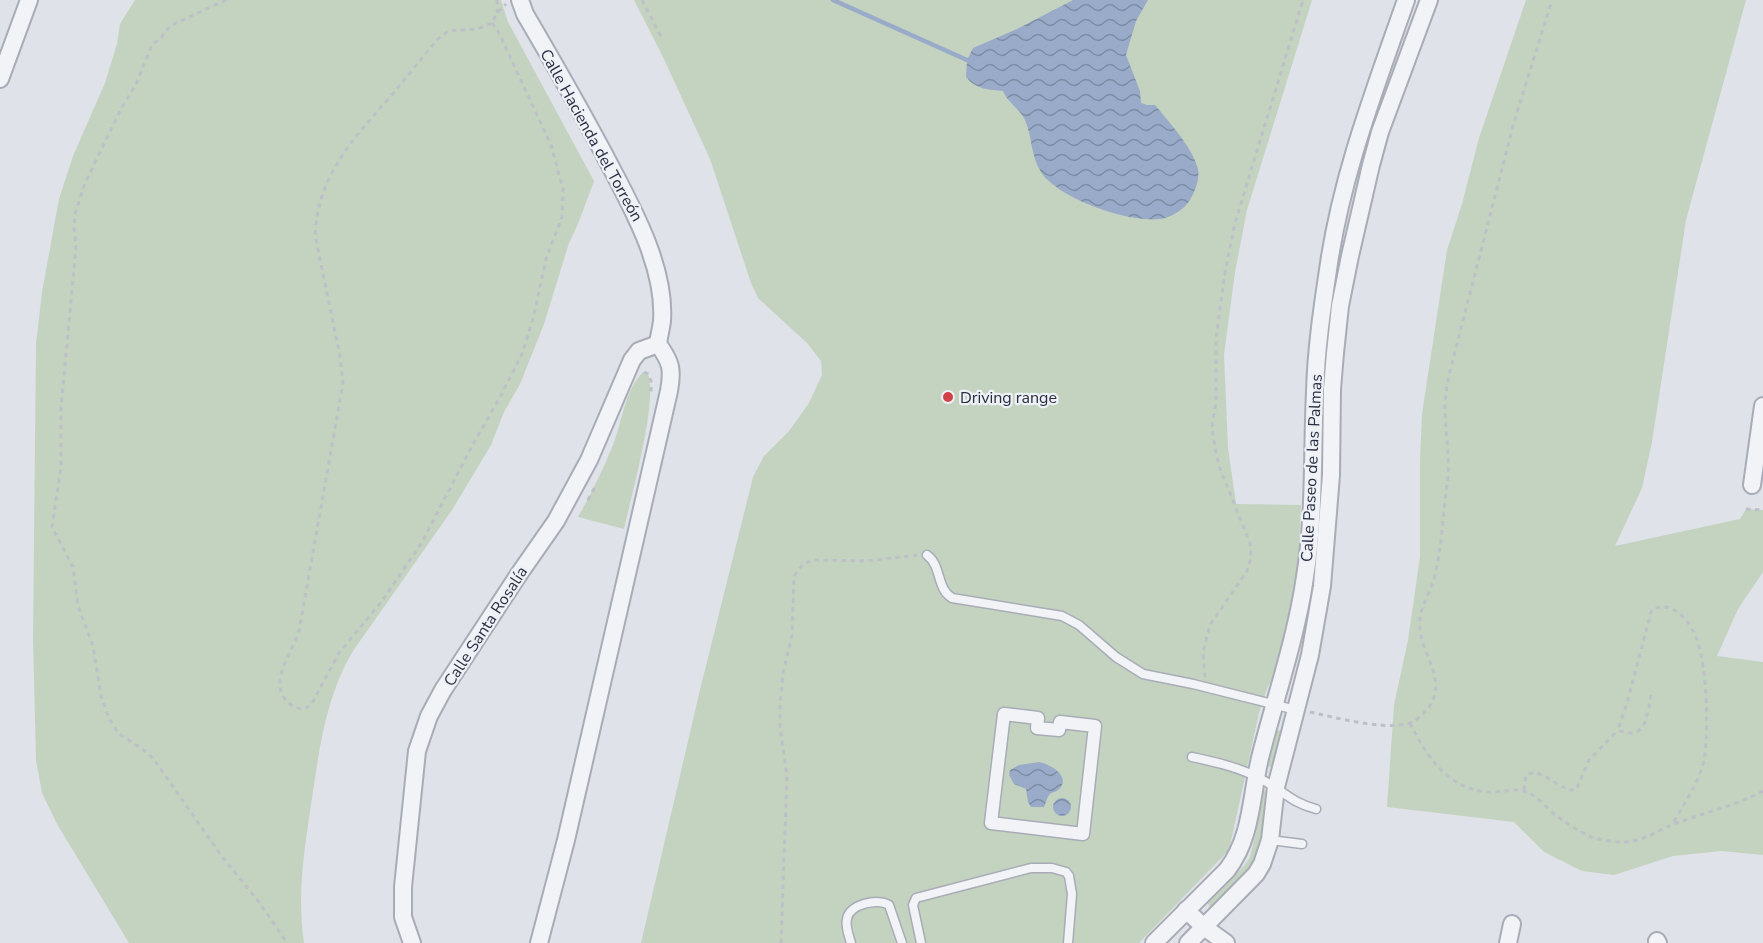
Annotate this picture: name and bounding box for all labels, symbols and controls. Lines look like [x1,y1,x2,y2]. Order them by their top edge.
street label: Calle Hacienda del Torreón [534,45,648,226]
street label: Calle Paseo de las Palmas [1296,373,1328,563]
place label: Driving range [960,387,1057,409]
marker: Driving range [941,390,955,404]
street label: Calle Santa Rosalía [439,562,533,691]

